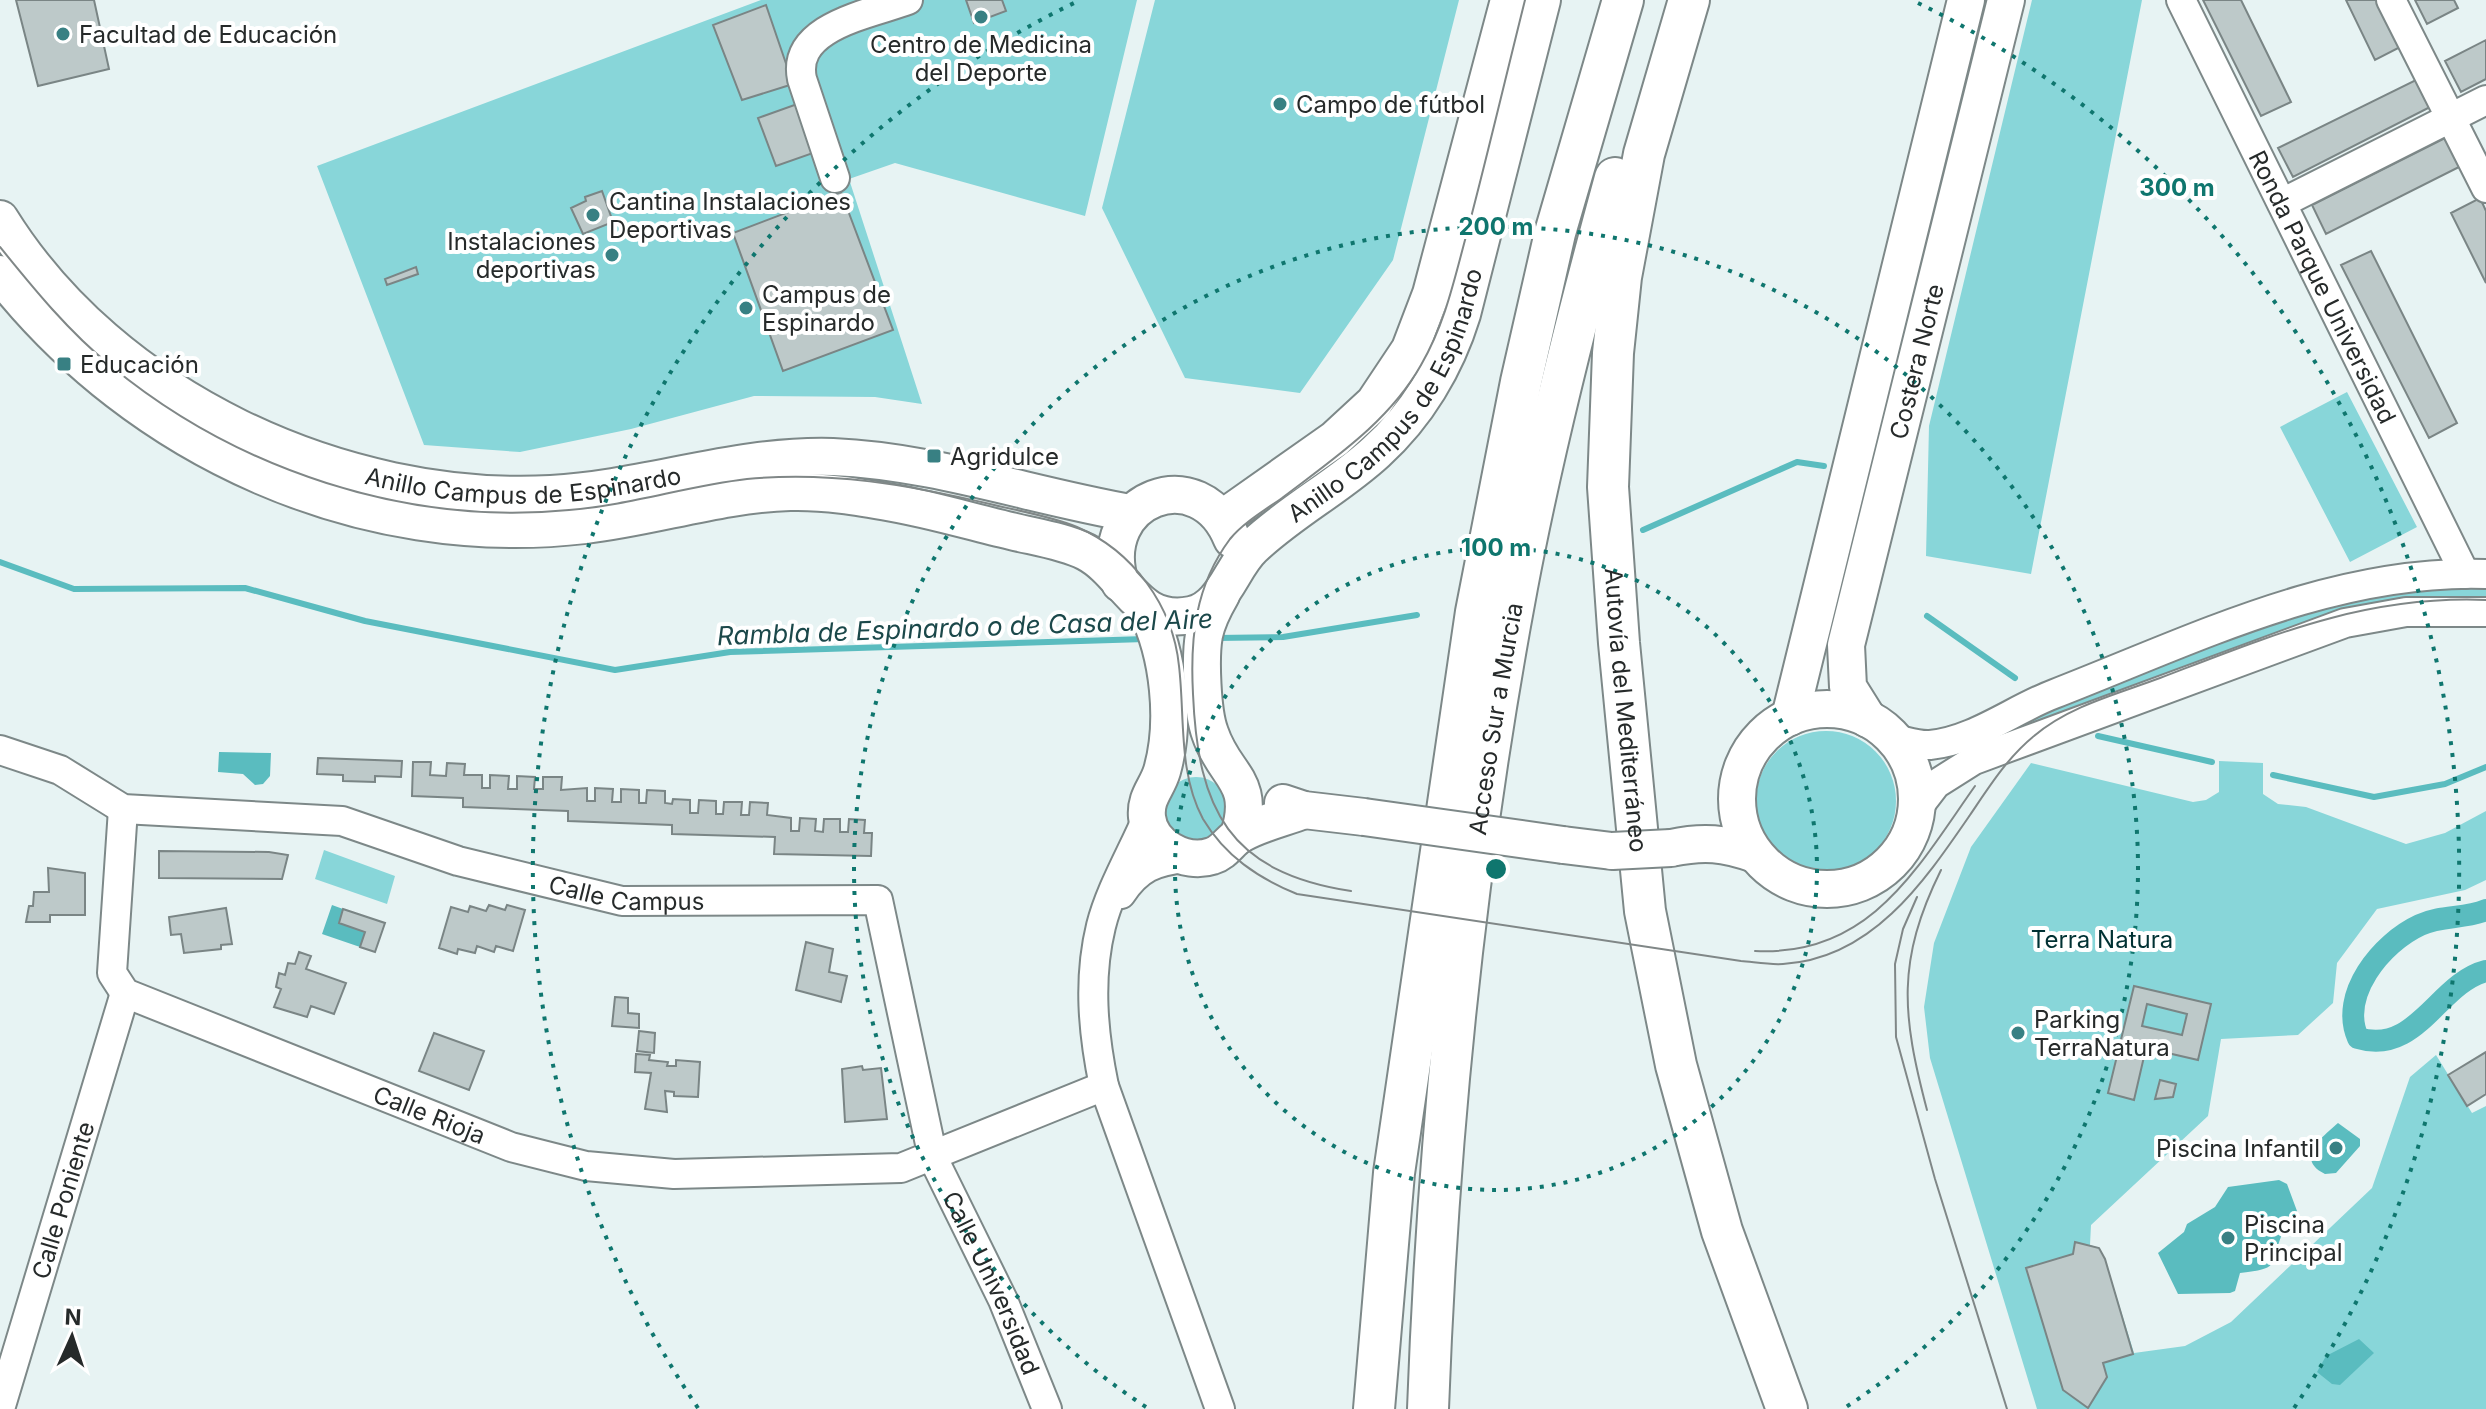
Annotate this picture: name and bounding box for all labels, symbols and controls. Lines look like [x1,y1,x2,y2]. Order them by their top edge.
marker: Centro de Medicina del Deporte [972,8,990,26]
place label: Facultad de Educación [79,20,337,49]
marker: Facultad de Educación [54,25,72,43]
place label: Centro de Medicina del Deporte [870,30,1092,87]
place label: Campo de fútbol [1296,90,1485,119]
marker: Campo de fútbol [1271,95,1289,113]
street label: Ronda Parque Universidad [2243,145,2403,428]
text: 300 m [2139,173,2215,202]
place label: Cantina Instalaciones Deportivas [609,187,851,244]
marker: Cantina Instalaciones Deportivas [584,206,602,224]
text: 200 m [1458,212,1534,241]
place label: Instalaciones deportivas [447,227,596,284]
marker: Instalaciones deportivas [603,246,621,264]
street label: Anillo Campus de Espinardo [1282,265,1488,528]
place label: Campus de Espinardo [762,280,891,337]
street label: Costera Norte [1883,281,1950,442]
marker: Campus de Espinardo [737,299,755,317]
place label: Educación [80,350,199,379]
marker: Educación [55,355,73,373]
place label: Agridulce [950,442,1059,471]
marker: Agridulce [925,447,943,465]
street label: Anillo Campus de Espinardo [362,460,683,509]
text: 100 m [1461,533,1531,562]
street label: Autovía del Mediterráneo [1599,567,1654,854]
street label: Acceso Sur a Murcia [1462,600,1528,837]
water label: Rambla de Espinardo o de Casa del Aire [716,603,1214,651]
centre of rings [1482,855,1510,883]
street label: Calle Campus [546,869,704,917]
park label: Terra Natura [2031,925,2173,954]
place label: Parking TerraNatura [2034,1005,2170,1062]
marker: Parking TerraNatura [2009,1024,2027,1042]
street label: Calle Rioja [369,1079,490,1150]
street label: Calle Poniente [25,1118,100,1282]
place label: Piscina Infantil [2156,1134,2320,1163]
marker: Piscina Infantil [2327,1139,2345,1157]
street label: Calle Universidad [937,1186,1046,1379]
place label: Piscina Principal [2244,1210,2342,1267]
marker: Piscina Principal [2219,1229,2237,1247]
north arrow [32,1297,112,1377]
text: N [64,1304,82,1330]

